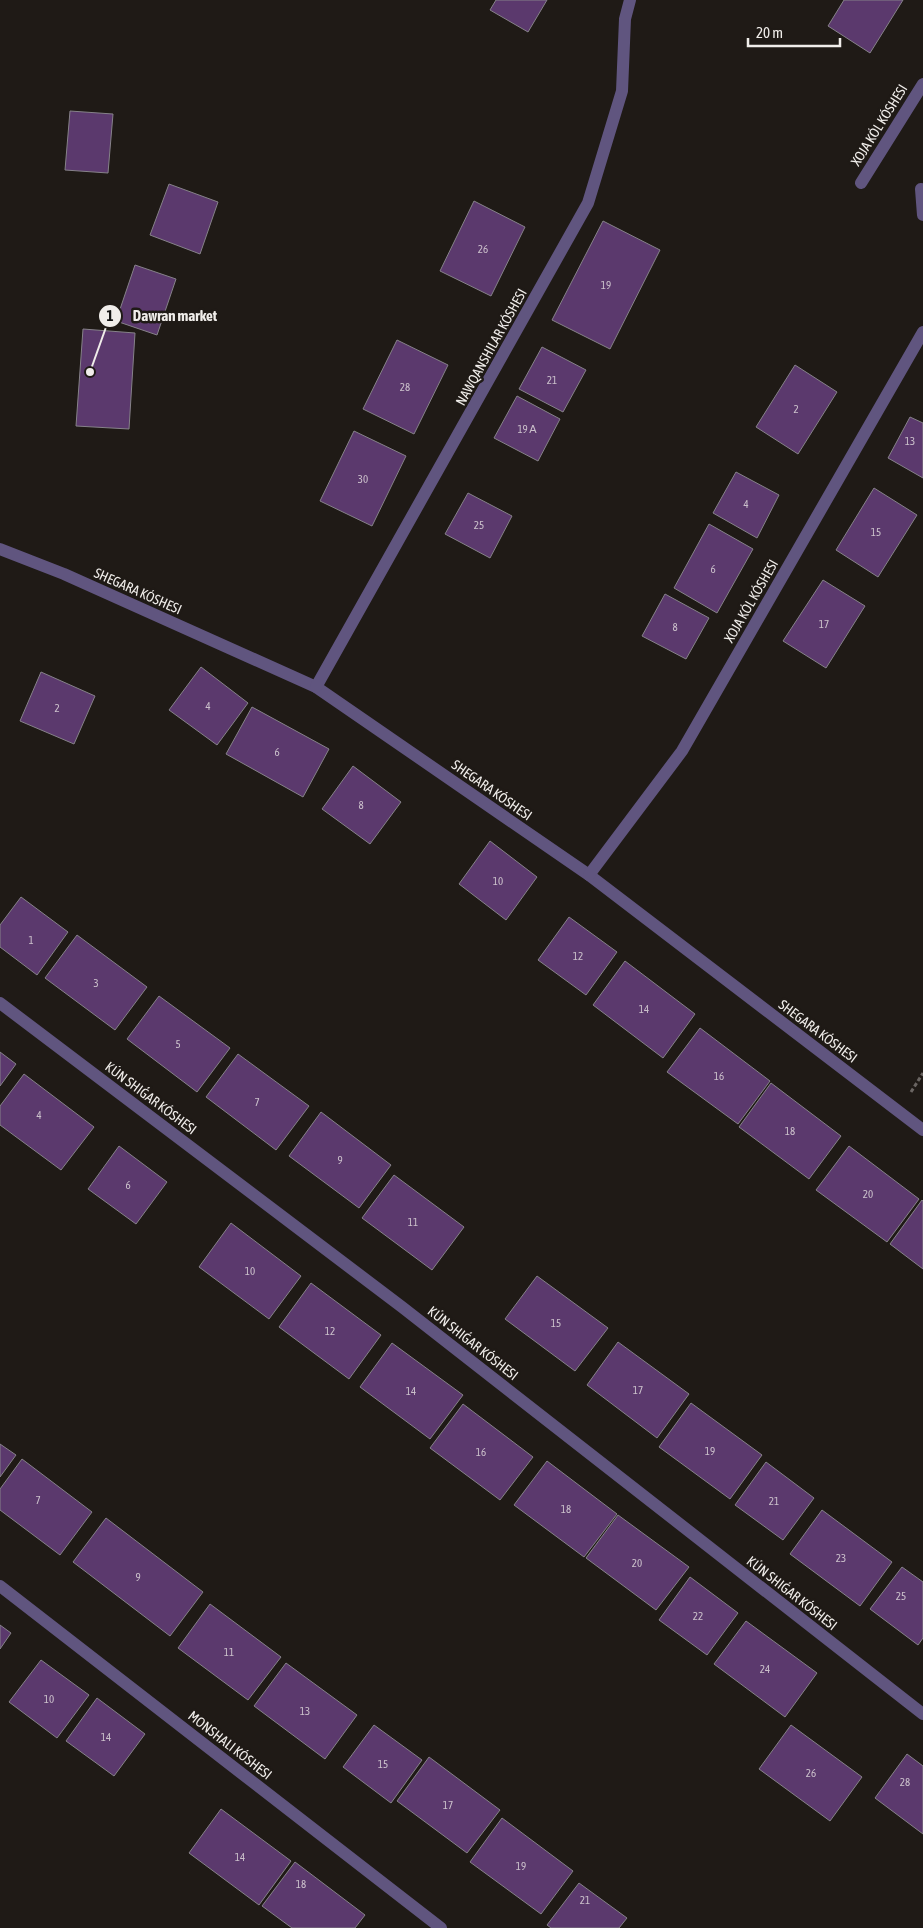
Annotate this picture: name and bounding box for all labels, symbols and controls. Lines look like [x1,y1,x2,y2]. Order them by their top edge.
scale bar [748,15,840,47]
text: 20 m [756,24,783,41]
street label: XOJA KÓL KÓSHESI [848,81,910,169]
house number: 26 [478,243,488,255]
house number: 19 [601,279,611,291]
street label: NAWQANSHILAR KÓSHESI [452,286,530,408]
callout: Dawran market [98,301,227,331]
text: 1 [106,307,114,324]
text: Dawran market [133,307,218,324]
house number: 21 [547,374,557,386]
house number: 28 [400,381,410,393]
house number: 2 [793,403,799,415]
house number: 19 А [517,423,537,435]
house number: 13 [905,435,915,447]
house number: 30 [358,473,368,485]
house number: 4 [743,498,749,510]
house number: 25 [474,519,484,531]
house number: 15 [871,526,881,538]
street label: XOJA KÓL KÓSHESI [721,557,781,645]
house number: 6 [710,563,716,575]
street label: SHEGARA KÓSHESI [92,565,184,617]
house number: 17 [819,618,829,630]
house number: 8 [672,621,678,633]
house number: 4 [205,700,211,712]
house number: 2 [54,702,60,714]
house number: 6 [274,746,280,758]
street label: SHEGARA KÓSHESI [449,756,535,824]
house number: 8 [358,799,364,811]
house number: 10 [493,875,503,887]
house number: 1 [28,934,34,946]
house number: 12 [573,950,583,962]
house number: 3 [93,977,99,989]
street label: SHEGARA KÓSHESI [776,996,860,1066]
house number: 14 [639,1003,649,1015]
house number: 5 [175,1038,181,1050]
street label: KÚN SHIǴAR KÓSHESI [102,1058,200,1138]
house number: 16 [714,1070,724,1082]
house number: 7 [254,1096,260,1108]
house number: 4 [36,1109,42,1121]
house number: 18 [785,1125,795,1137]
house number: 9 [337,1154,343,1166]
house number: 6 [125,1179,131,1191]
house number: 20 [863,1188,873,1200]
house number: 11 [408,1216,418,1228]
house number: 10 [245,1265,255,1277]
street label: KÚN SHIǴAR KÓSHESI [425,1302,522,1383]
house number: 15 [551,1317,561,1329]
house number: 12 [325,1325,335,1337]
house number: 17 [633,1384,643,1396]
house number: 14 [406,1385,416,1397]
house number: 19 [705,1445,715,1457]
house number: 16 [476,1446,486,1458]
house number: 7 [35,1494,41,1506]
house number: 21 [769,1495,779,1507]
house number: 18 [561,1503,571,1515]
street label: KÚN SHIǴAR KÓSHESI [744,1552,841,1633]
house number: 23 [836,1552,846,1564]
house number: 20 [632,1557,642,1569]
house number: 9 [135,1571,141,1583]
house number: 25 [896,1590,906,1602]
house number: 22 [693,1610,703,1622]
house number: 11 [224,1646,234,1658]
house number: 24 [760,1663,770,1675]
house number: 10 [44,1693,54,1705]
house number: 13 [300,1705,310,1717]
street label: MONSHALI KÓSHESI [185,1707,275,1783]
house number: 14 [101,1731,111,1743]
house number: 15 [378,1758,388,1770]
house number: 26 [806,1767,816,1779]
house number: 28 [900,1776,910,1788]
house number: 17 [443,1799,453,1811]
house number: 14 [235,1851,245,1863]
house number: 19 [516,1860,526,1872]
house number: 18 [296,1878,306,1890]
house number: 21 [580,1894,590,1906]

